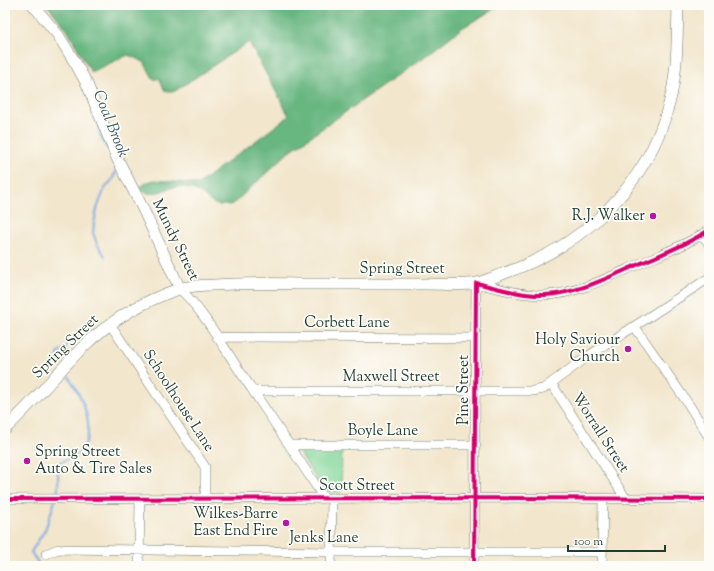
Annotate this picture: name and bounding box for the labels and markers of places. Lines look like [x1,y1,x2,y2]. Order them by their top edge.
place label: R.J. Walker [572,206,645,227]
marker: R.J. Walker [648,211,658,221]
place label: Holy Saviour Church [535,330,620,368]
marker: Holy Saviour Church [623,344,633,354]
place label: Spring Street Auto & Tire Sales [35,442,152,480]
marker: Spring Street Auto & Tire Sales [22,456,32,466]
place label: Wilkes-Barre East End Fire [193,504,278,542]
marker: Wilkes-Barre East End Fire [281,518,291,528]

